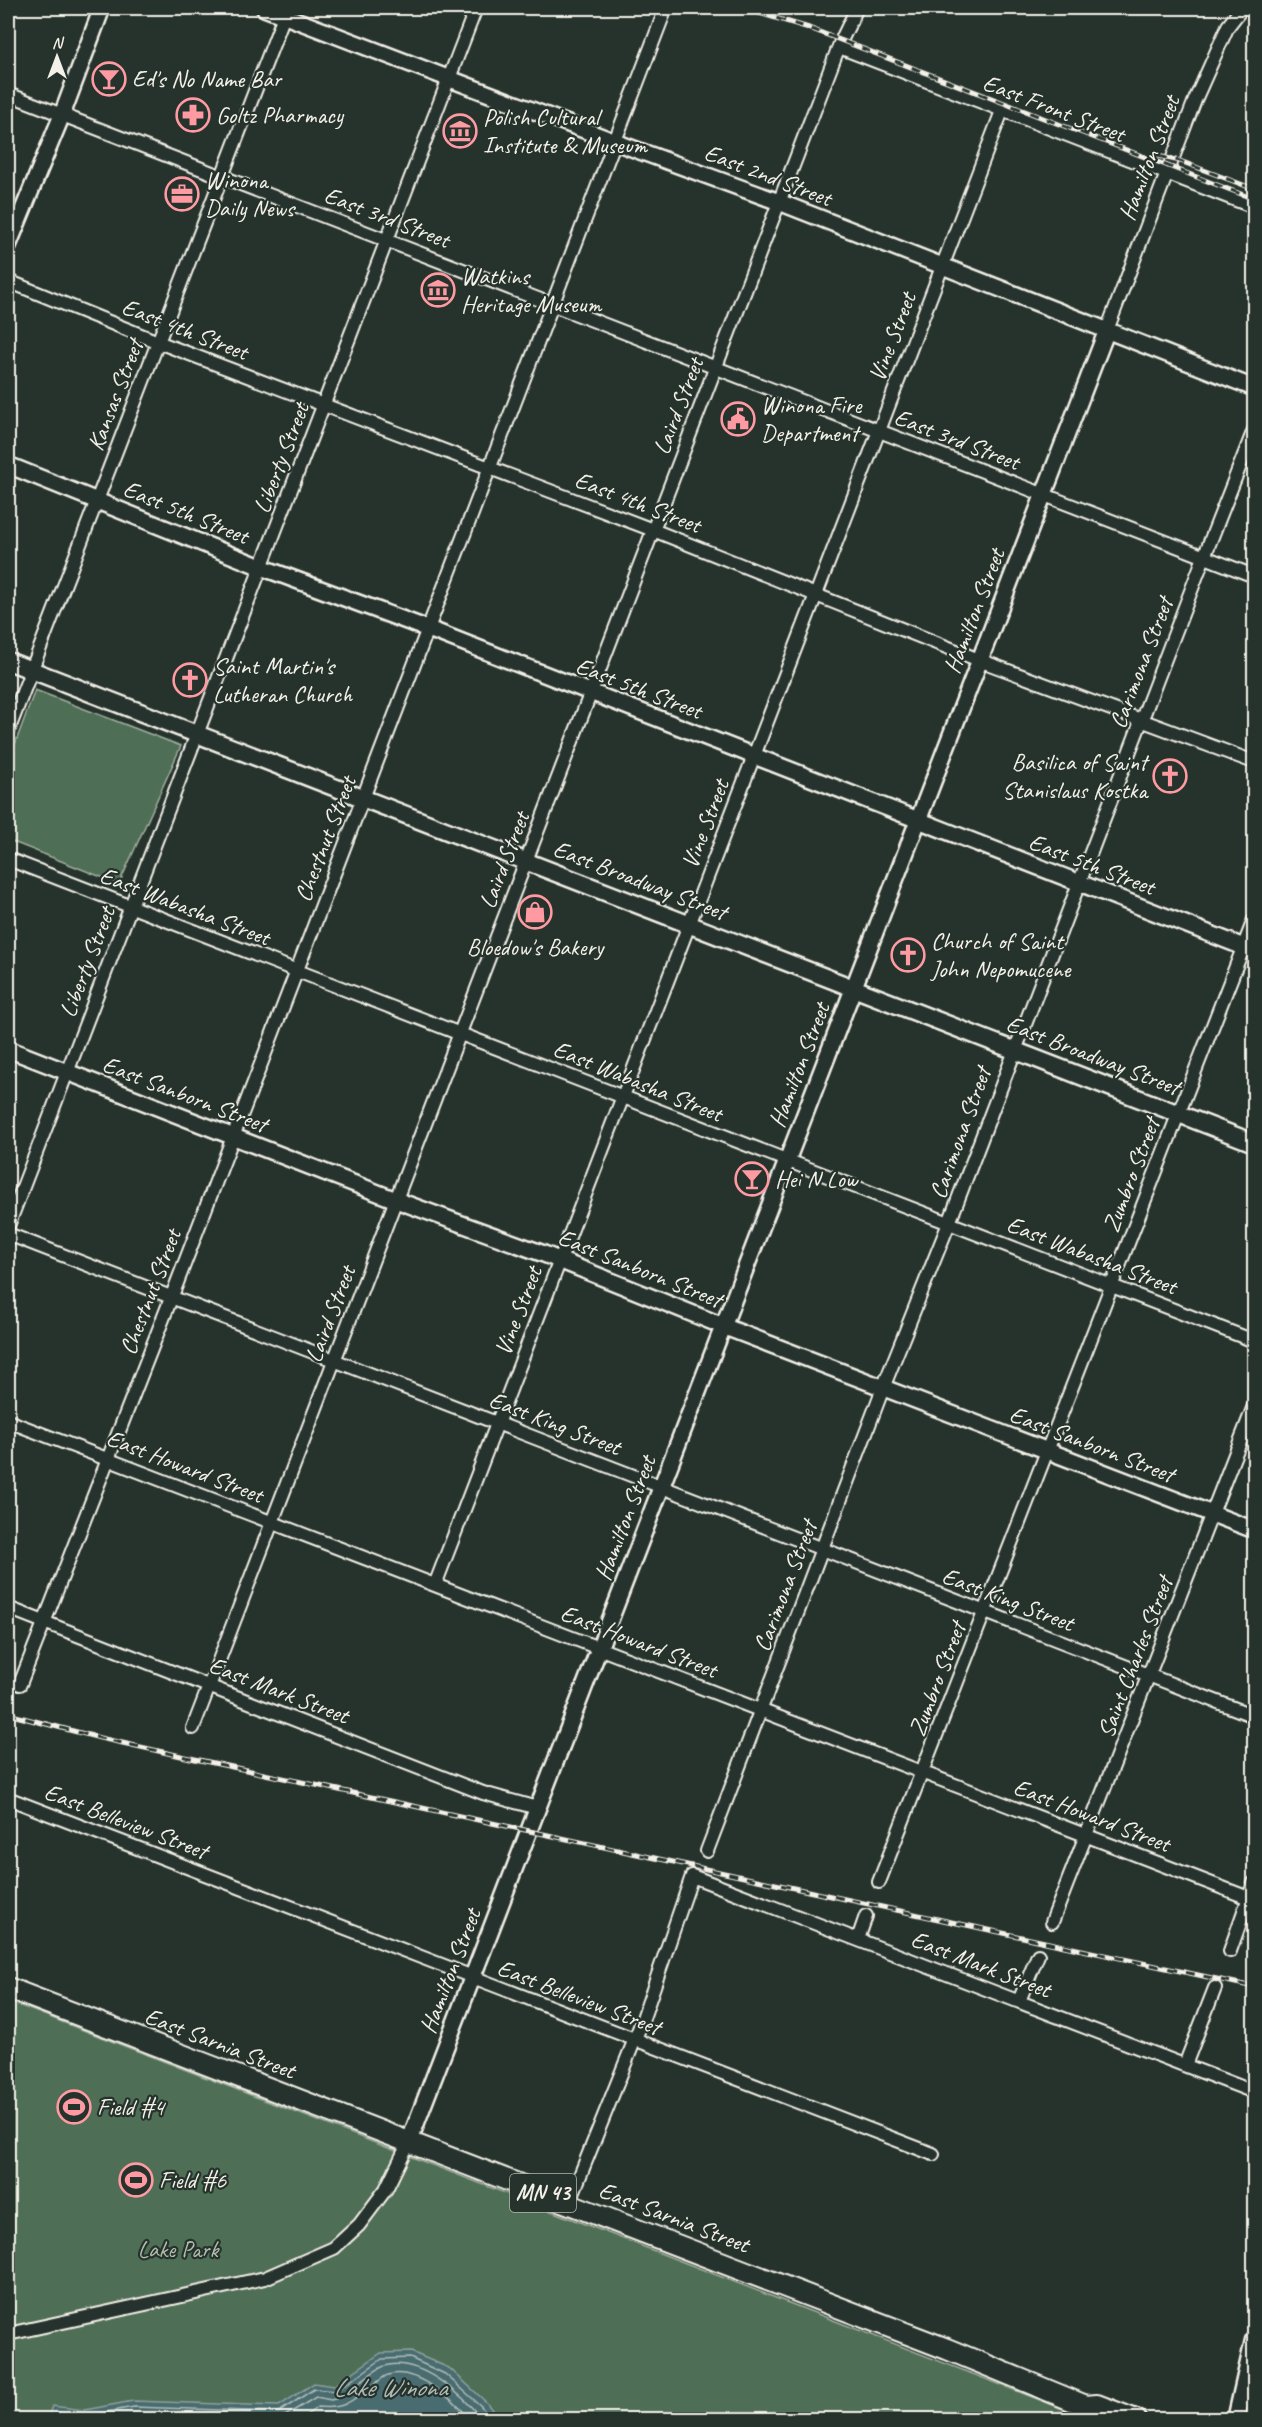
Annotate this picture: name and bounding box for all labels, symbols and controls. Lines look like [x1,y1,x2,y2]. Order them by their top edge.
north arrow [27,27,87,87]
text: N [52,33,65,53]
bar icon: Ed's No Name Bar [91,61,127,97]
place label: Ed's No Name Bar [132,64,284,94]
street label: East Front Street [979,67,1131,150]
street label: Hamilton Street [1112,90,1187,224]
pharmacy icon: Goltz Pharmacy [175,97,211,133]
place label: Goltz Pharmacy [216,100,345,130]
place label: Polish Cultural Institute & Museum [483,102,648,160]
museum icon: Polish Cultural Institute & Museum [442,113,478,149]
street label: East 2nd Street [700,137,838,214]
place label: Winona Daily News [205,165,297,223]
office icon: Winona Daily News [164,176,200,212]
street label: East 3rd Street [320,179,456,255]
place label: Watkins Heritage Museum [461,261,602,319]
museum icon: Watkins Heritage Museum [420,272,456,308]
street label: Vine Street [861,287,923,386]
street label: East 4th Street [118,291,254,367]
street label: Kansas Street [80,332,151,455]
street label: Laird Street [646,352,711,458]
place label: Winona Fire Department [761,390,863,448]
street label: Liberty Street [246,397,316,517]
public building icon: Winona Fire Department [720,401,756,437]
street label: East 3rd Street [890,401,1026,477]
street label: East 4th Street [571,464,707,540]
street label: East 5th Street [119,473,255,551]
street label: Hamilton Street [937,543,1012,677]
street label: Carimona Street [1102,591,1181,733]
street label: East 5th Street [572,650,708,726]
place label: Saint Martin's Lutheran Church [213,651,353,709]
church icon: Saint Martin's Lutheran Church [172,662,208,698]
place label: Basilica of Saint Stanislaus Kostka [1002,747,1150,805]
church icon: Basilica of Saint Stanislaus Kostka [1152,758,1188,794]
street label: Chestnut Street [287,770,363,906]
street label: Vine Street [674,774,736,873]
street label: Laird Street [472,806,537,912]
street label: East 5th Street [1025,826,1161,902]
street label: East Broadway Street [549,833,734,928]
street label: East Wabasha Street [96,860,276,953]
shop icon: Bloedow's Bakery [517,894,553,930]
street label: Liberty Street [52,901,122,1021]
place label: Church of Saint John Nepomucene [930,926,1073,984]
place label: Bloedow's Bakery [467,932,605,962]
church icon: Church of Saint John Nepomucene [890,937,926,973]
street label: Hamilton Street [762,997,837,1131]
street label: East Broadway Street [1002,1008,1187,1103]
street label: East Wabasha Street [549,1033,729,1129]
street label: East Sanborn Street [99,1049,274,1140]
street label: Carimona Street [922,1060,999,1203]
street label: Zumbro Street [1096,1111,1168,1236]
bar icon: Hei N Low [734,1161,770,1197]
place label: Hei N Low [775,1164,859,1194]
street label: East Wabasha Street [1003,1209,1183,1302]
street label: East Sanborn Street [554,1222,729,1316]
street label: Chestnut Street [112,1223,188,1359]
street label: Laird Street [298,1260,363,1366]
street label: Vine Street [487,1261,549,1360]
street label: East King Street [485,1384,627,1463]
street label: East Sanborn Street [1006,1399,1181,1490]
street label: East Howard Street [103,1422,269,1510]
street label: Hamilton Street [588,1450,663,1584]
street label: Carimona Street [746,1514,825,1656]
street label: East King Street [938,1560,1080,1639]
street label: Saint Charles Street [1091,1569,1181,1742]
street label: East Howard Street [557,1597,723,1685]
street label: Zumbro Street [902,1615,974,1740]
street label: East Mark Street [205,1650,355,1731]
street label: East Howard Street [1010,1771,1176,1859]
street label: East Belleview Street [40,1776,215,1867]
street label: Hamilton Street [413,1903,488,2037]
street label: East Mark Street [907,1924,1057,2005]
street label: East Belleview Street [493,1952,668,2043]
street label: East Sarnia Street [141,2001,301,2086]
sports icon: Field #4 [56,2089,92,2125]
place label: Field #4 [97,2092,166,2122]
sports icon: Field #6 [118,2162,154,2198]
place label: Field #6 [159,2165,227,2195]
road number: MN 43 [510,2174,576,2212]
street label: East Sarnia Street [595,2175,755,2260]
park label: Lake Park [138,2234,220,2264]
water label: Lake Winona [333,2371,449,2404]

